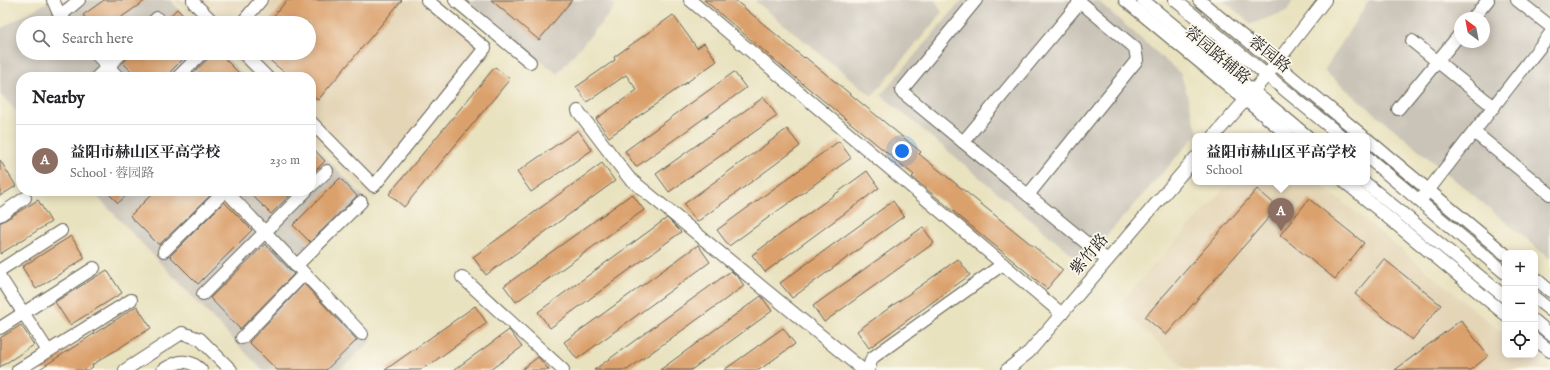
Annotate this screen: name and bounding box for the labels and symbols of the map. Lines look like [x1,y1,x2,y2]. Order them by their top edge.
north arrow [1454,12,1490,48]
street label: 蓉园路辅路 [1180,23,1254,89]
street label: 蓉园路 [1244,32,1294,78]
your location [892,141,912,161]
pin: A [1268,198,1294,231]
street label: 紫竹路 [1067,230,1113,280]

